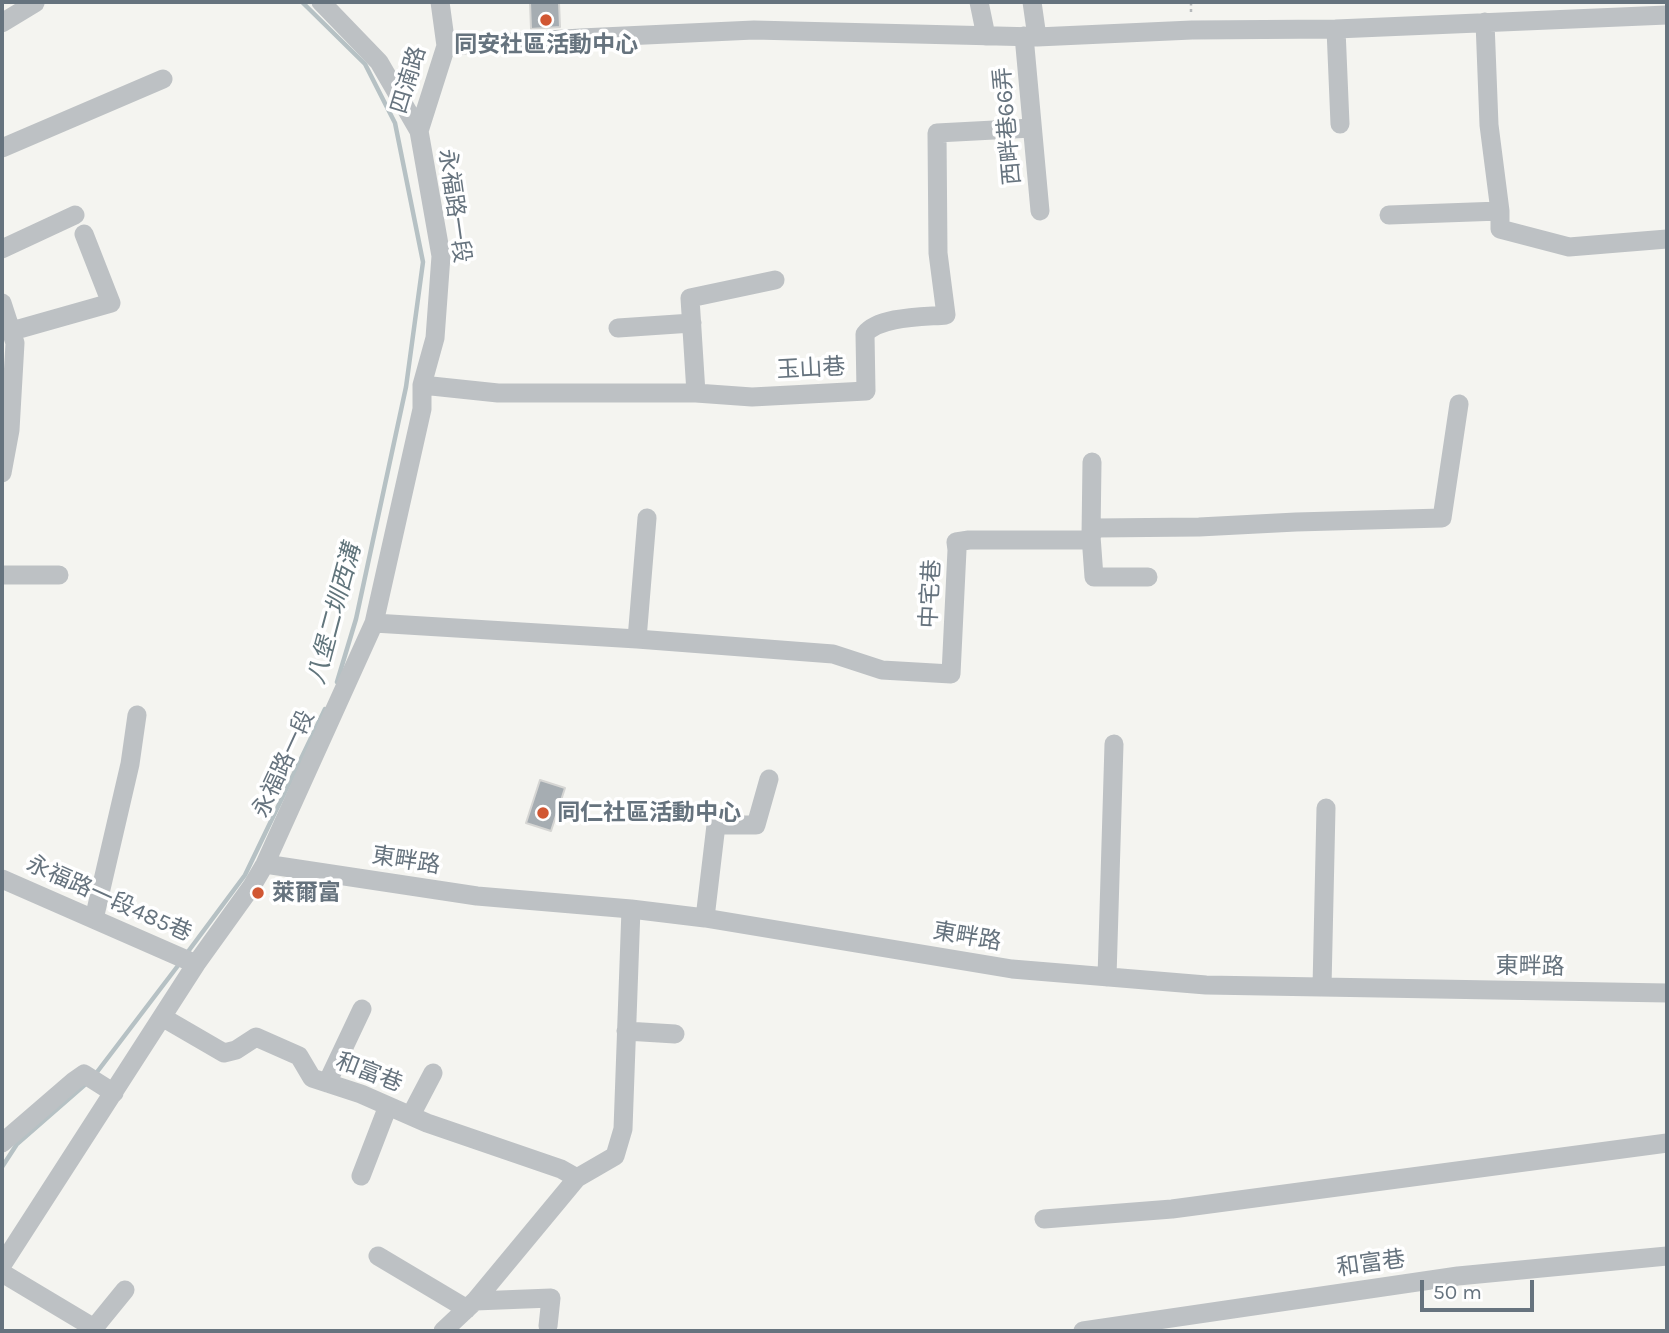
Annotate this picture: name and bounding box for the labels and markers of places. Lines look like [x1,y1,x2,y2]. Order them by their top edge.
marker: 同安社區活動中心 [538,12,554,28]
place label: 同安社區活動中心 [454,31,638,59]
place label: 同仁社區活動中心 [557,799,741,827]
marker: 同仁社區活動中心 [535,805,551,821]
place label: 萊爾富 [272,879,341,907]
marker: 萊爾富 [250,885,266,901]

